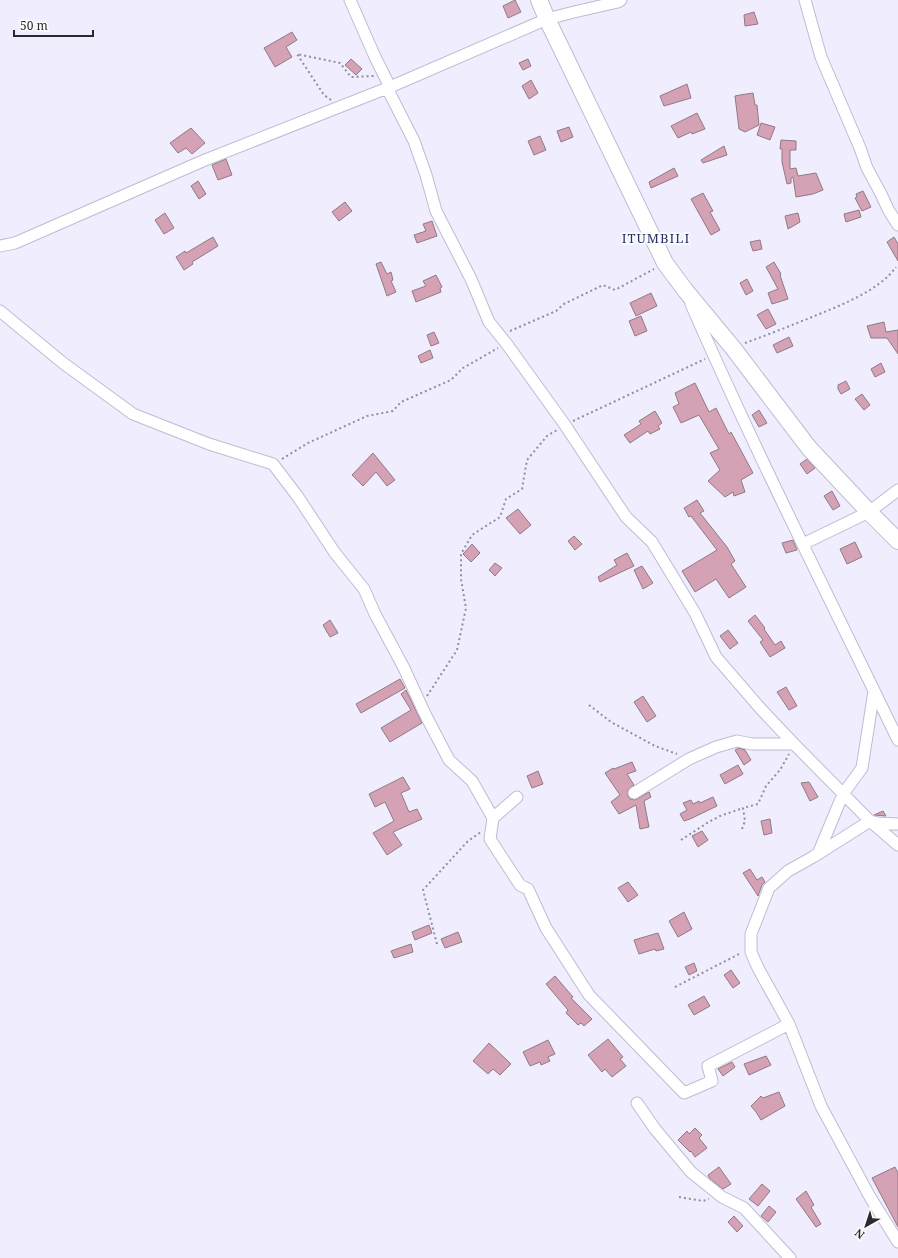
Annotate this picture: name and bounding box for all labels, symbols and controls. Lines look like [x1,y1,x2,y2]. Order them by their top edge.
scale bar [14,12,93,38]
text: 50 m [20,17,48,34]
district label: ITUMBILI [622,229,690,247]
north arrow [846,1206,886,1246]
text: N [851,1225,867,1243]

